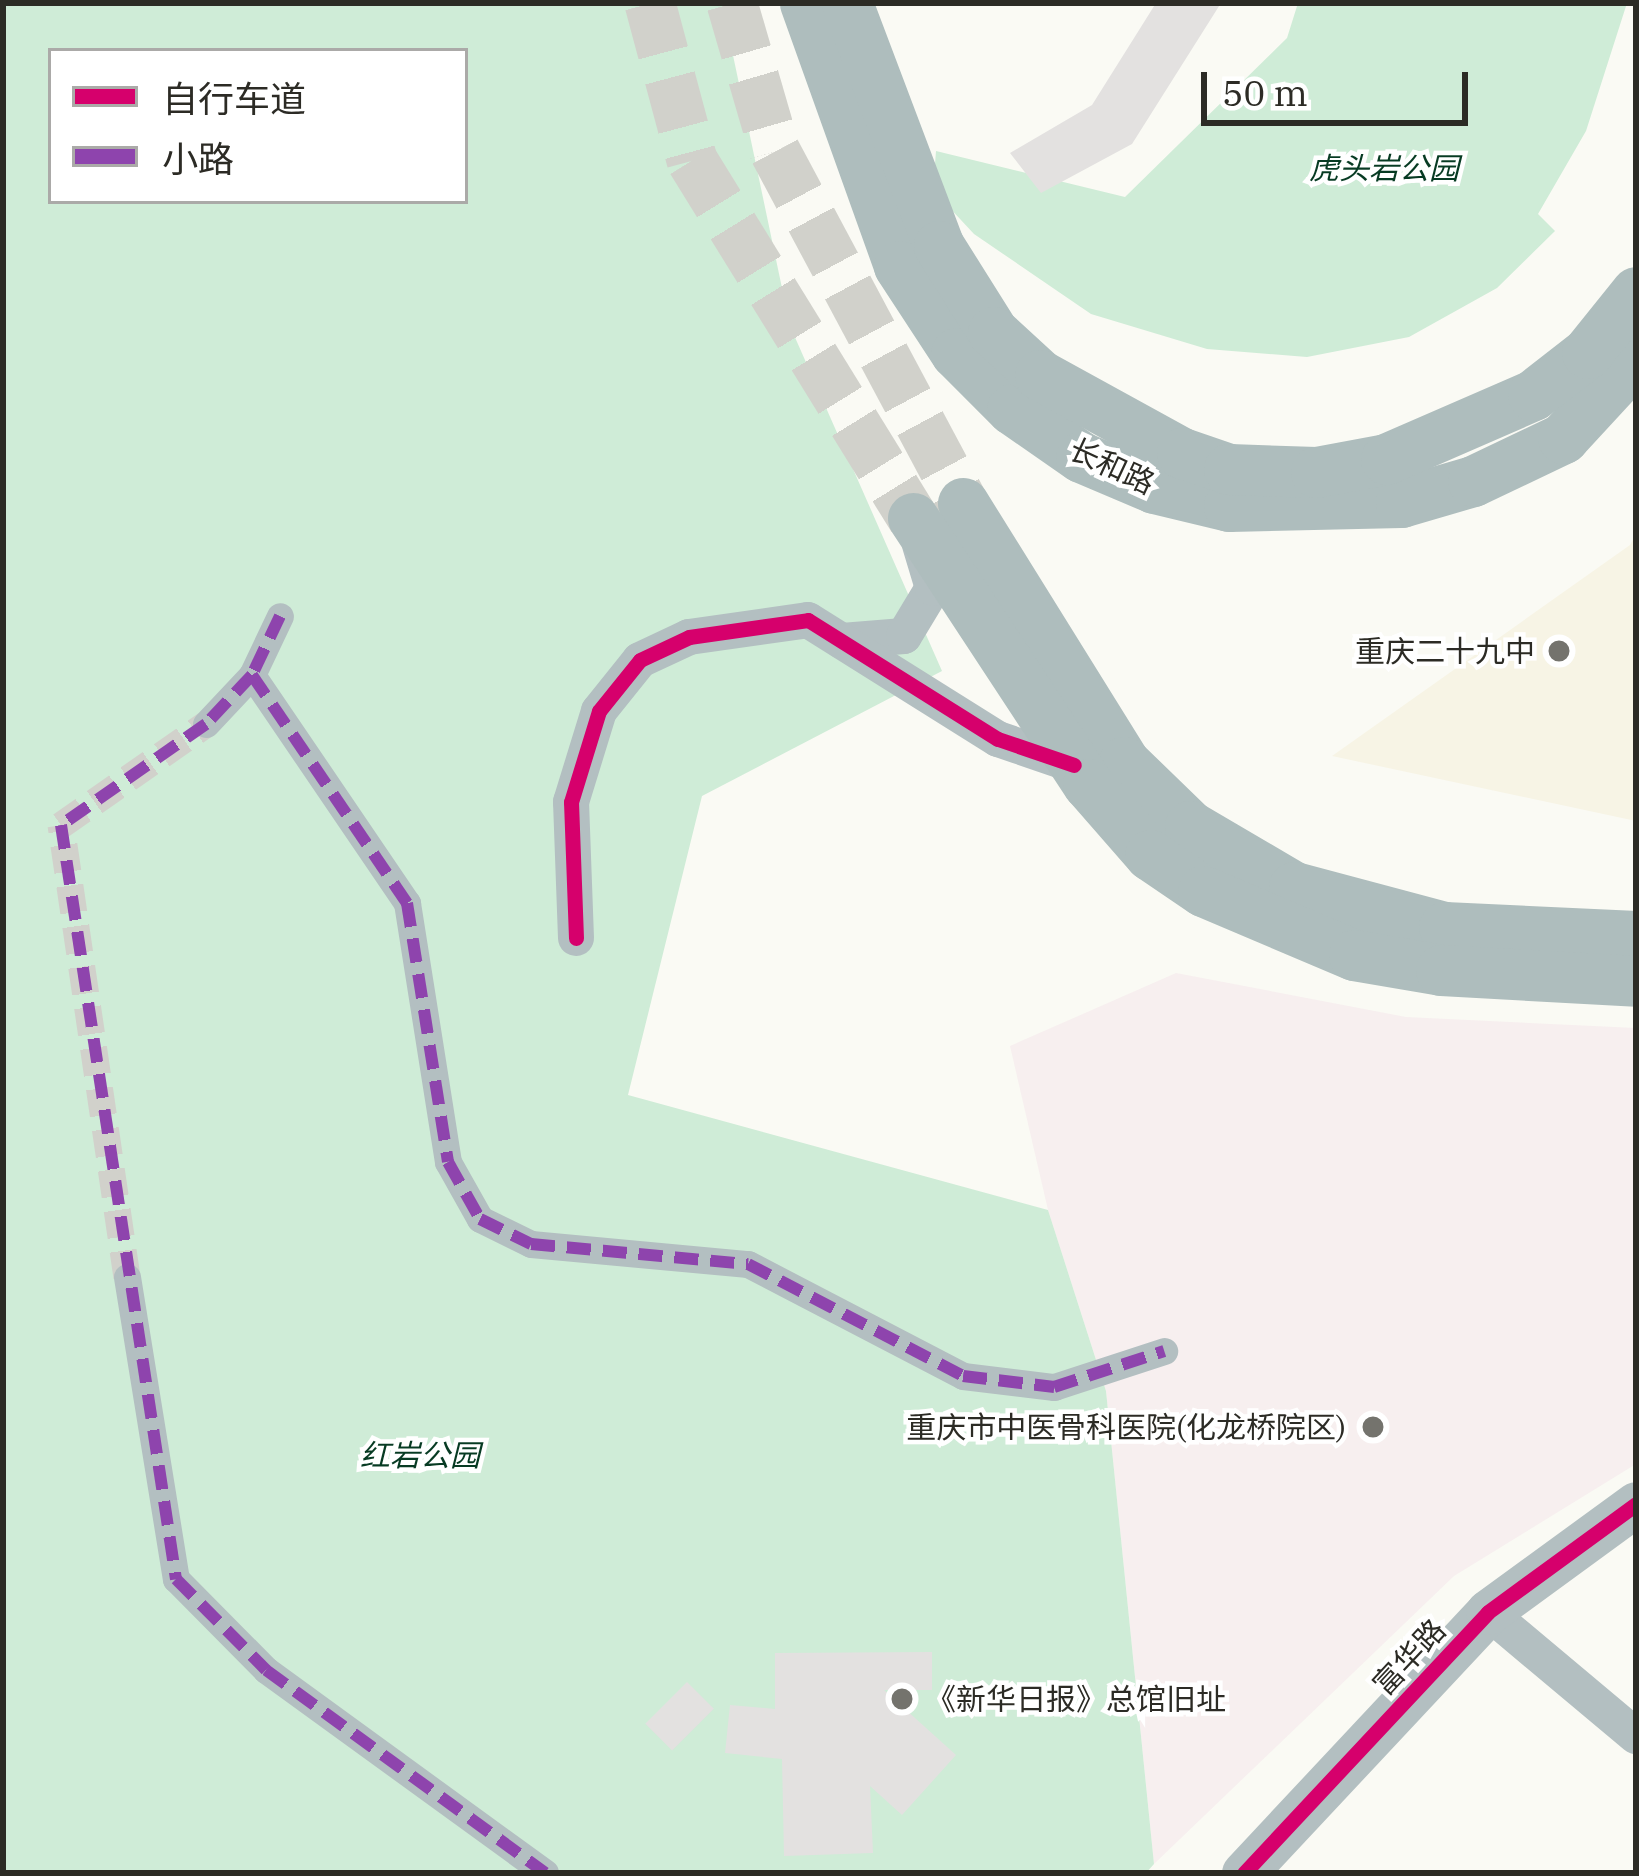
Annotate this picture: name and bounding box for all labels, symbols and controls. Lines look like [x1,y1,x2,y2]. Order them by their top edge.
legend [48,48,468,204]
scale bar [1207,48,1474,122]
text: 50 m [1222,69,1308,116]
text: 自行车道 [162,75,306,122]
text: 小路 [162,135,234,182]
park label: 虎头岩公园 [1309,150,1459,186]
street label: 长和路 [1064,431,1160,501]
place label: 重庆二十九中 [1355,633,1535,669]
marker: 重庆二十九中 [1546,638,1572,664]
place label: 重庆市中医骨科医院(化龙桥院区) [906,1409,1346,1445]
marker: 重庆市中医骨科医院(化龙桥院区) [1357,1411,1389,1443]
park label: 红岩公园 [360,1437,480,1473]
street label: 富华路 [1365,1612,1453,1702]
place label: 《新华日报》总馆旧址 [926,1681,1226,1717]
marker: 《新华日报》总馆旧址 [889,1686,915,1712]

